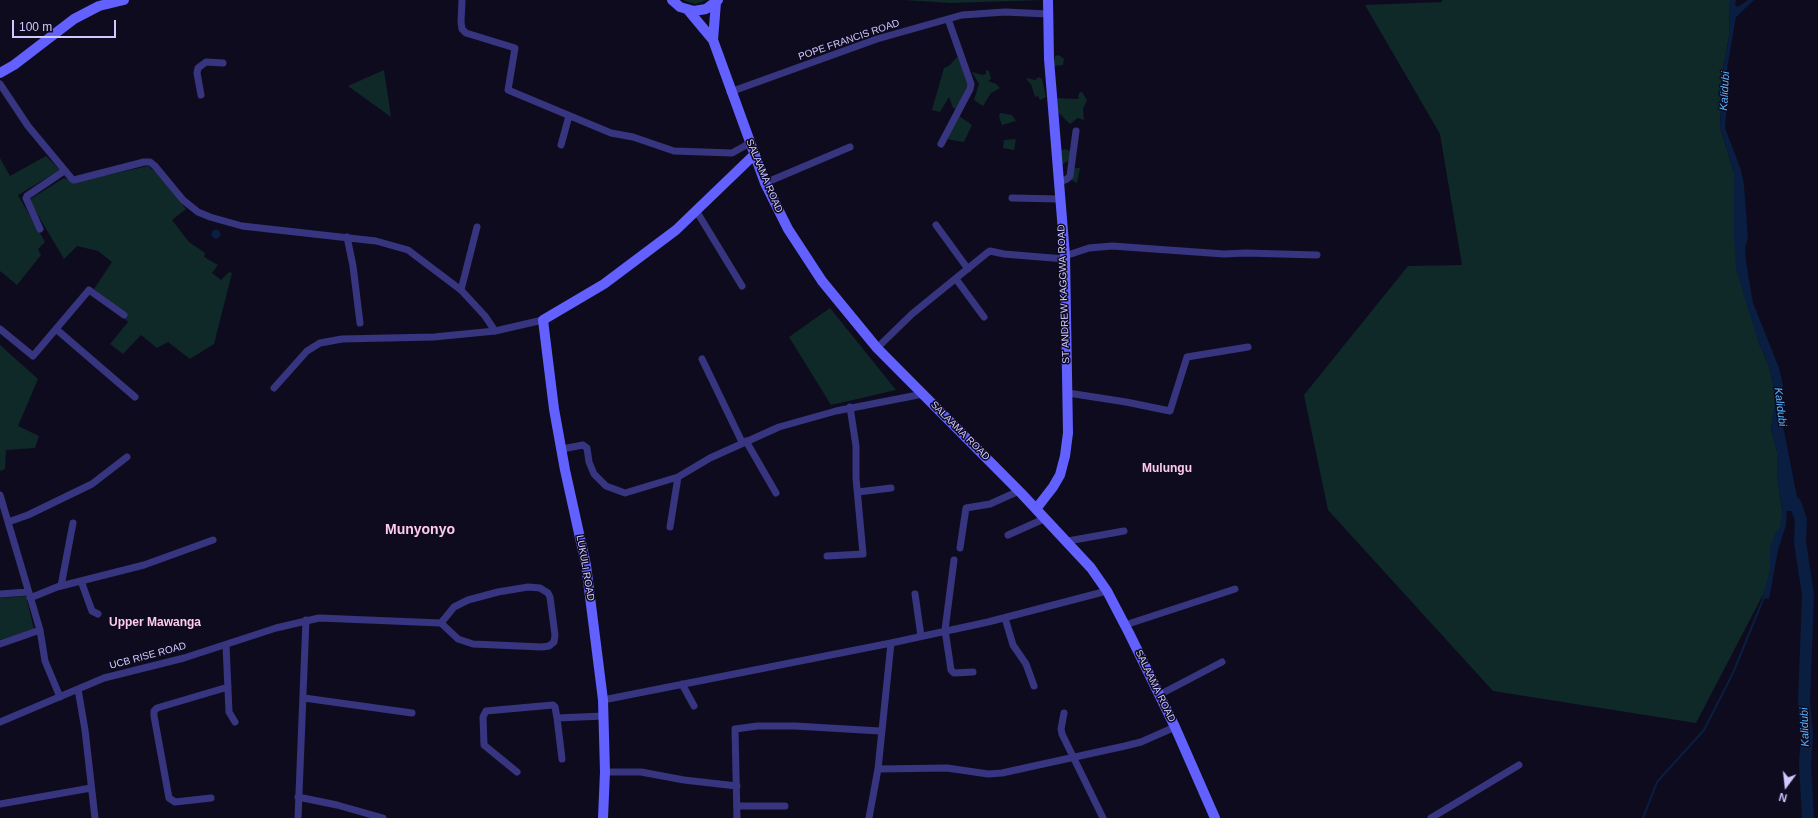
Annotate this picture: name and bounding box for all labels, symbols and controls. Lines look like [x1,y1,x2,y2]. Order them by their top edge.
scale bar [14,12,118,38]
street label: POPE FRANCIS ROAD [797,17,901,63]
text: 100 m [19,20,52,34]
water label: Kalidubi [1717,71,1733,111]
street label: SALAAMA ROAD [743,137,785,215]
street label: ST ANDREW KAGGWA ROAD [1056,224,1072,364]
water label: Kalidubi [1771,387,1789,427]
street label: SALAAMA ROAD [928,399,992,463]
district label: Mulungu [1142,462,1192,476]
district label: Munyonyo [385,522,455,538]
street label: LUKULI ROAD [573,534,597,602]
district label: Upper Mawanga [109,616,201,630]
street label: UCB RISE ROAD [108,640,188,672]
street label: SALAAMA ROAD [1132,648,1178,724]
water label: Kalidubi [1798,707,1812,747]
north arrow [1766,766,1806,806]
text: N [1778,791,1788,804]

